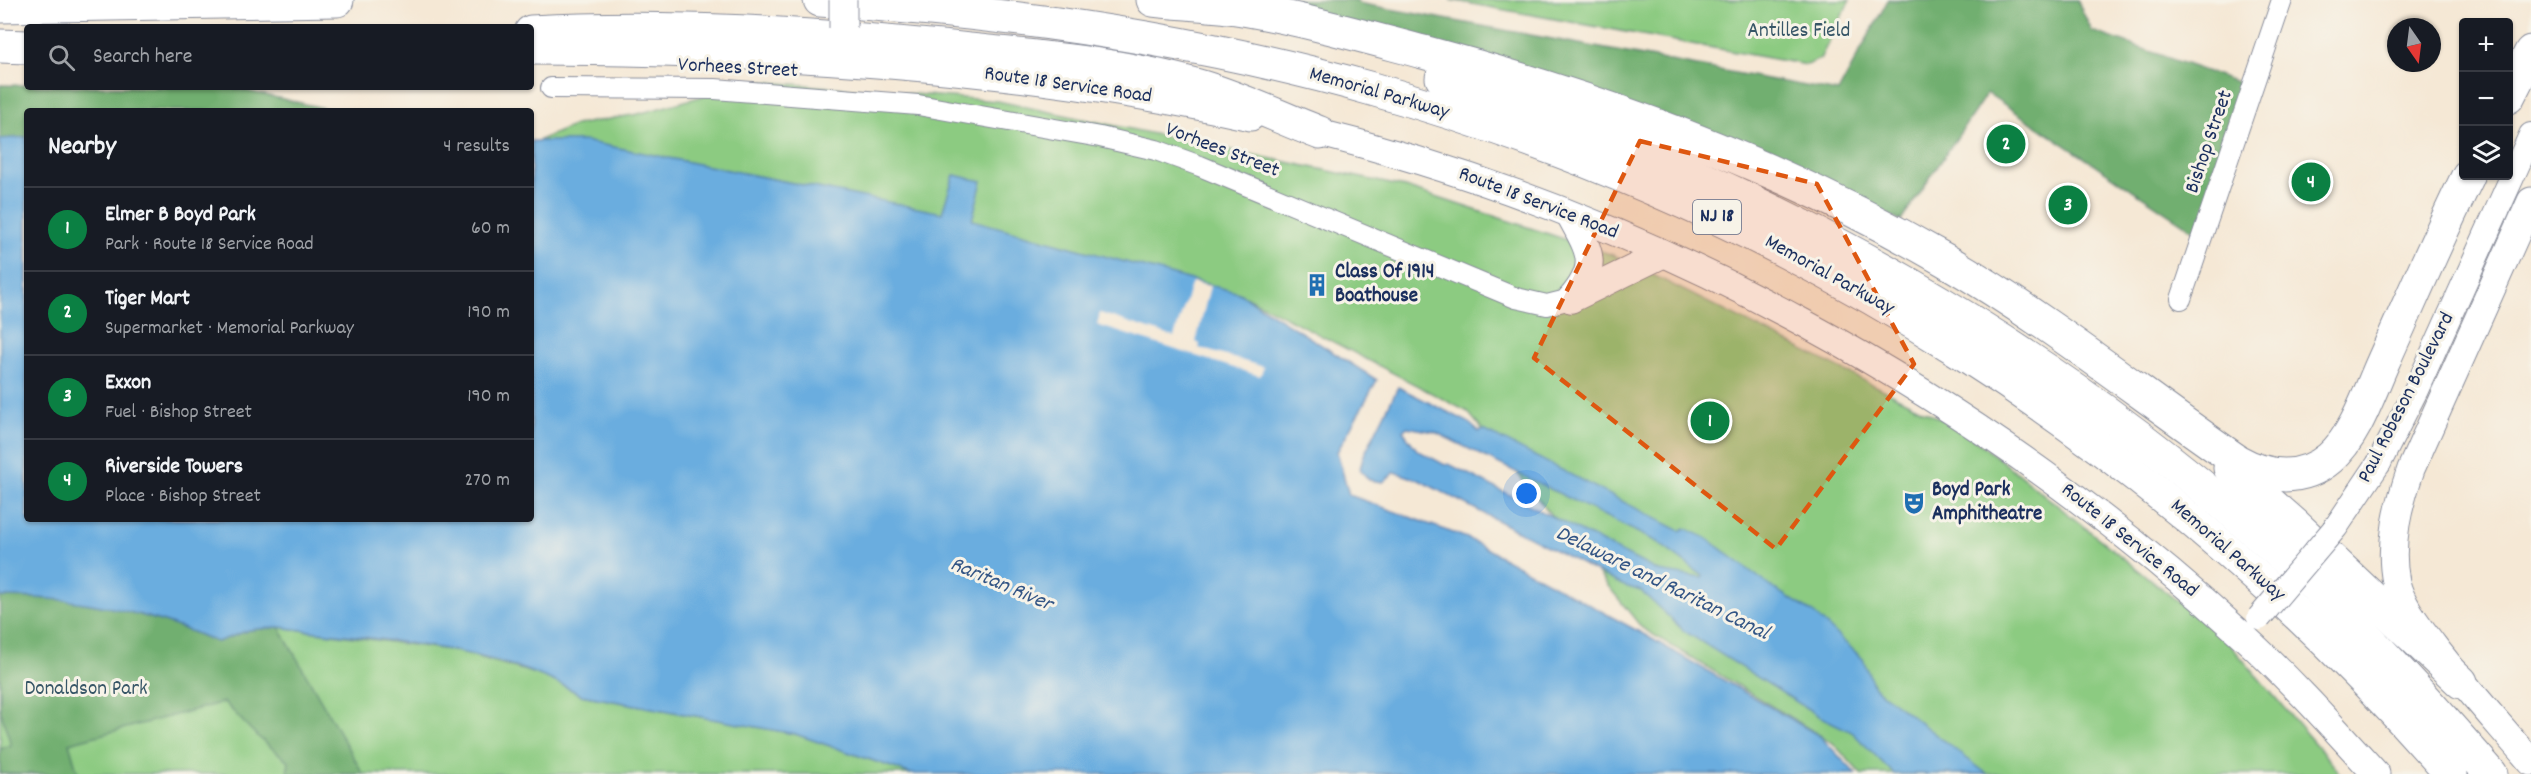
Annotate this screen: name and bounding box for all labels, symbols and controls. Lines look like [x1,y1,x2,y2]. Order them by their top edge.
park label: Antilles Field [1748,17,1850,47]
north arrow [2387,18,2441,72]
map controls [2459,18,2513,180]
button: + [2459,18,2513,72]
search box [24,24,534,90]
icon: search [45,41,78,74]
text: Search here [93,42,192,73]
street label: Vorhees Street [677,51,799,87]
street label: Route 18 Service Road [982,59,1154,113]
street label: Memorial Parkway [1306,60,1453,128]
button: − [2459,72,2513,126]
street label: Bishop Street [2178,86,2242,198]
street label: Vorhees Street [1161,115,1284,187]
pin: 2 [1986,122,2026,166]
button: layers [2459,126,2513,180]
text: Nearby [48,129,116,166]
text: 4 results [443,133,510,161]
street label: Route 18 Service Road [1454,160,1622,248]
pin: 4 [2292,160,2330,204]
pin: 3 [2048,182,2088,228]
text: Elmer B Boyd Park [105,200,256,231]
road number: NJ 18 [1693,200,1741,234]
text: 1 [65,215,70,243]
text: 60 m [471,215,510,243]
street label: Memorial Parkway [1759,228,1900,324]
text: Park · Route 18 Service Road [105,231,314,259]
place label: Class Of 1914 Boathouse [1335,258,1435,312]
building icon: Class Of 1914 Boathouse [1304,272,1330,298]
text: Tiger Mart [105,284,190,315]
text: 2 [63,299,72,327]
text: 190 m [467,299,510,327]
street label: Paul Robeson Boulevard [2351,308,2463,488]
text: Supermarket · Memorial Parkway [105,315,354,343]
text: Exxon [105,368,151,399]
text: 3 [63,383,72,411]
text: 190 m [467,383,510,411]
pin: 1 [1690,398,1730,444]
text: Fuel · Bishop Street [105,399,252,427]
text: Riverside Towers [105,452,243,483]
text: 4 [63,467,72,495]
text: 270 m [464,467,510,495]
place label: Boyd Park Amphitheatre [1932,476,2042,530]
street label: Route 18 Service Road [2054,476,2204,606]
your location [1512,479,1541,508]
text: Place · Bishop Street [105,483,261,511]
theatre icon: Boyd Park Amphitheatre [1901,490,1927,516]
street label: Memorial Parkway [2163,492,2292,610]
water label: Delaware and Raritan Canal [1550,519,1775,650]
water label: Raritan River [945,550,1060,622]
park label: Donaldson Park [24,675,148,705]

